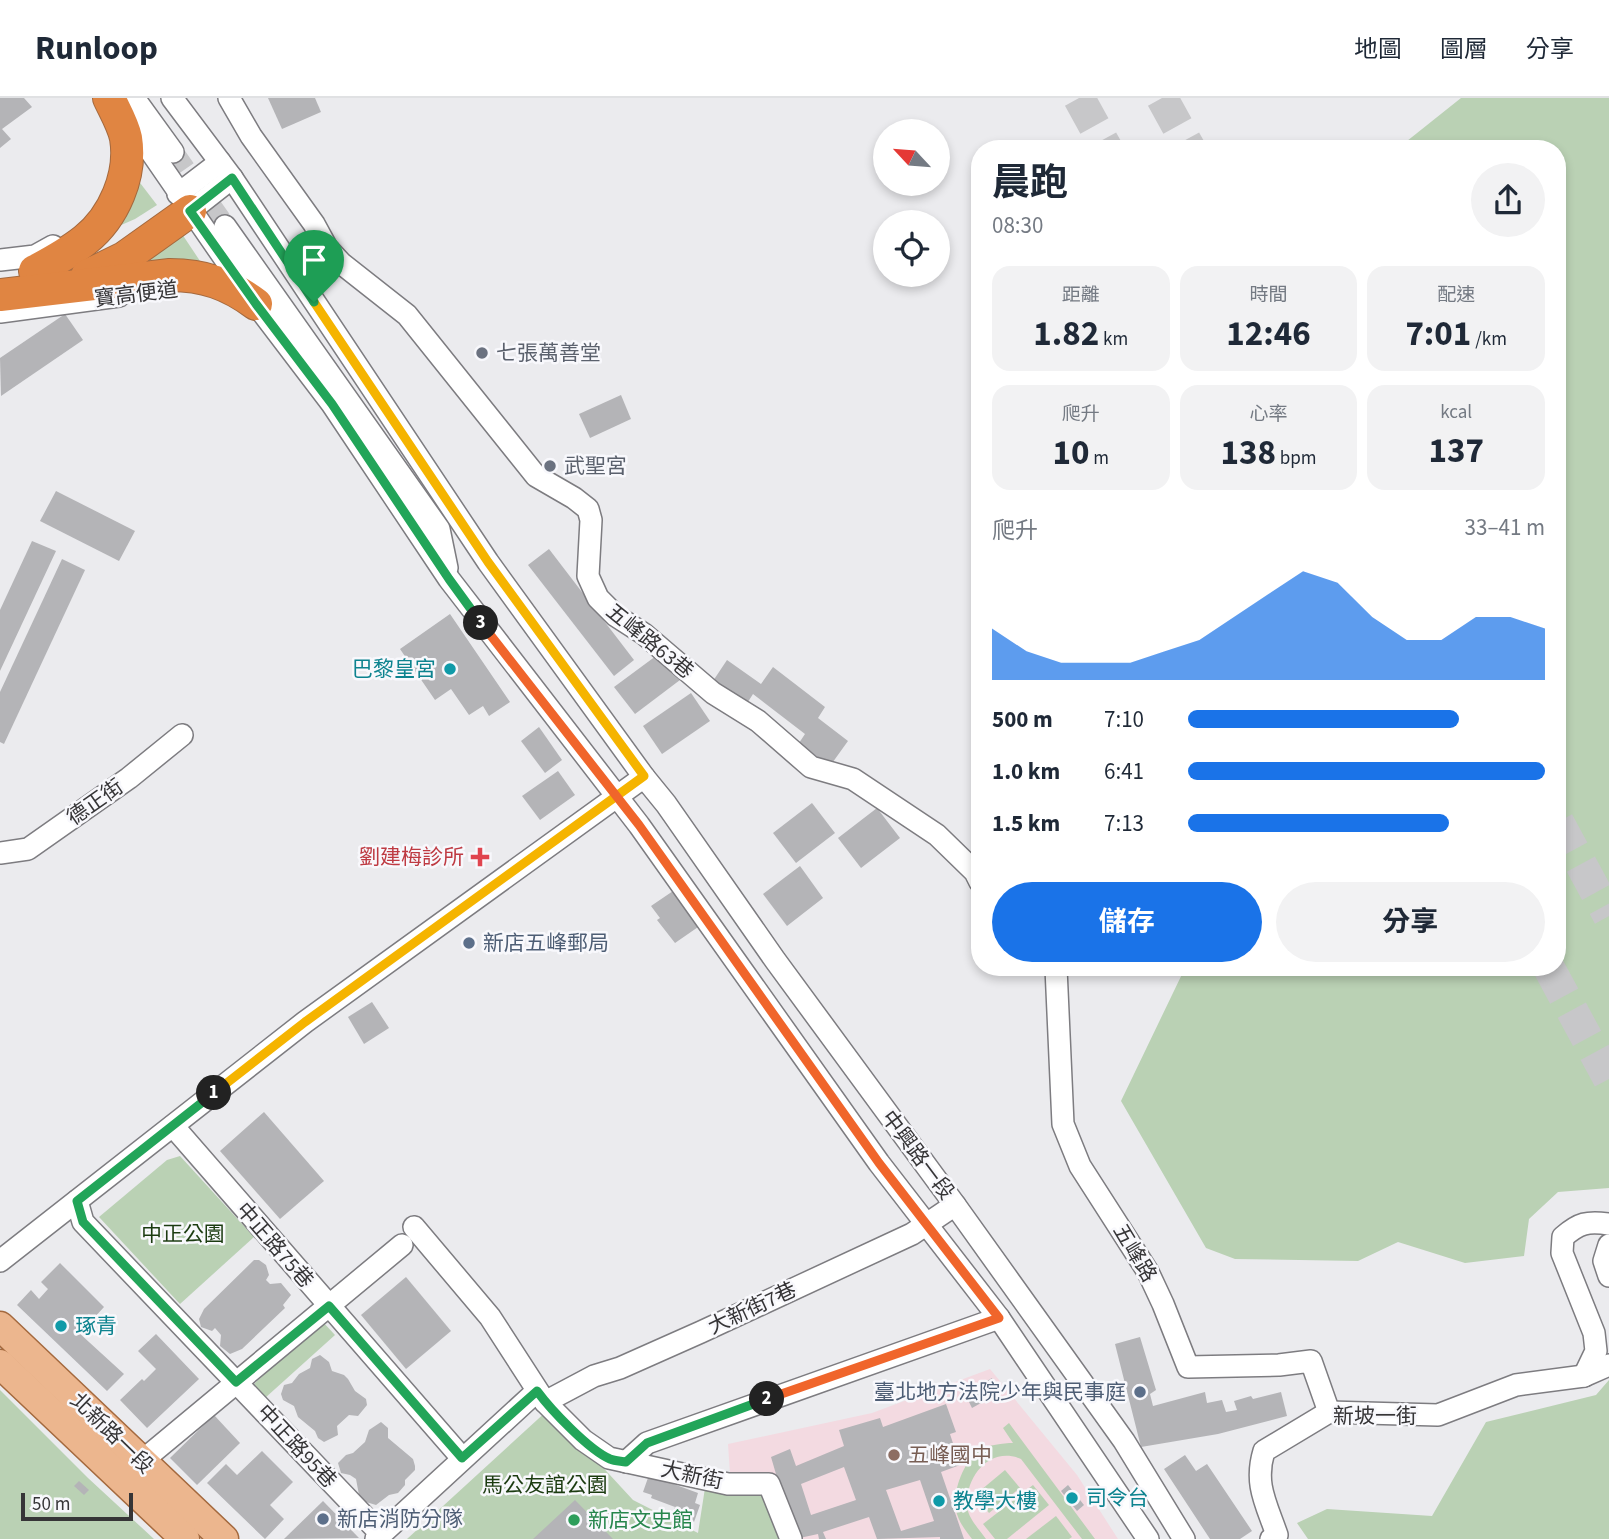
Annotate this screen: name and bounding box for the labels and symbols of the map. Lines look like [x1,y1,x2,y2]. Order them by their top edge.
north arrow [873,119,950,196]
pin [284,230,344,302]
street label: 寶高便道 [92,274,180,314]
place label: 七張萬善堂 [496,338,601,368]
marker: 七張萬善堂 [474,345,490,361]
place label: 武聖宮 [564,451,627,481]
marker: 武聖宮 [542,458,558,474]
street label: 五峰路63巷 [600,596,700,686]
pin: 3 [463,606,498,640]
place label: 巴黎皇宮 [352,654,436,684]
marker: 巴黎皇宮 [442,661,458,677]
street label: 德正街 [61,772,129,832]
place label: 劉建梅診所 [359,842,464,872]
marker: 劉建梅診所 [470,847,490,867]
place label: 新店五峰郵局 [483,928,609,958]
marker: 新店五峰郵局 [461,935,477,951]
pin: 1 [196,1076,232,1110]
street label: 中興路一段 [874,1104,962,1206]
street label: 中正路75巷 [229,1196,321,1294]
street label: 五峰路 [1106,1218,1164,1288]
park label: 中正公園 [141,1219,225,1249]
street label: 大新街7巷 [703,1274,801,1342]
place label: 琢青 [75,1311,117,1341]
marker: 琢青 [53,1318,69,1334]
place label: 臺北地方法院少年與民事庭 [874,1377,1126,1407]
pin: 2 [750,1382,784,1416]
marker: 臺北地方法院少年與民事庭 [1132,1384,1148,1400]
street label: 北新路一段 [64,1386,160,1480]
street label: 中正路95巷 [250,1397,344,1495]
street label: 新坡一街 [1333,1401,1417,1431]
place label: 五峰國中 [908,1440,992,1470]
marker: 五峰國中 [886,1447,902,1463]
street label: 大新街 [658,1454,726,1496]
park label: 馬公友誼公園 [482,1470,608,1500]
place label: 司令台 [1086,1483,1149,1513]
place label: 教學大樓 [953,1486,1037,1516]
scale bar [21,1490,133,1522]
marker: 司令台 [1064,1490,1080,1506]
marker: 教學大樓 [931,1493,947,1509]
place label: 新店消防分隊 [337,1504,463,1534]
place label: 新店文史館 [588,1505,693,1535]
marker: 新店消防分隊 [315,1511,331,1527]
marker: 新店文史館 [566,1512,582,1528]

